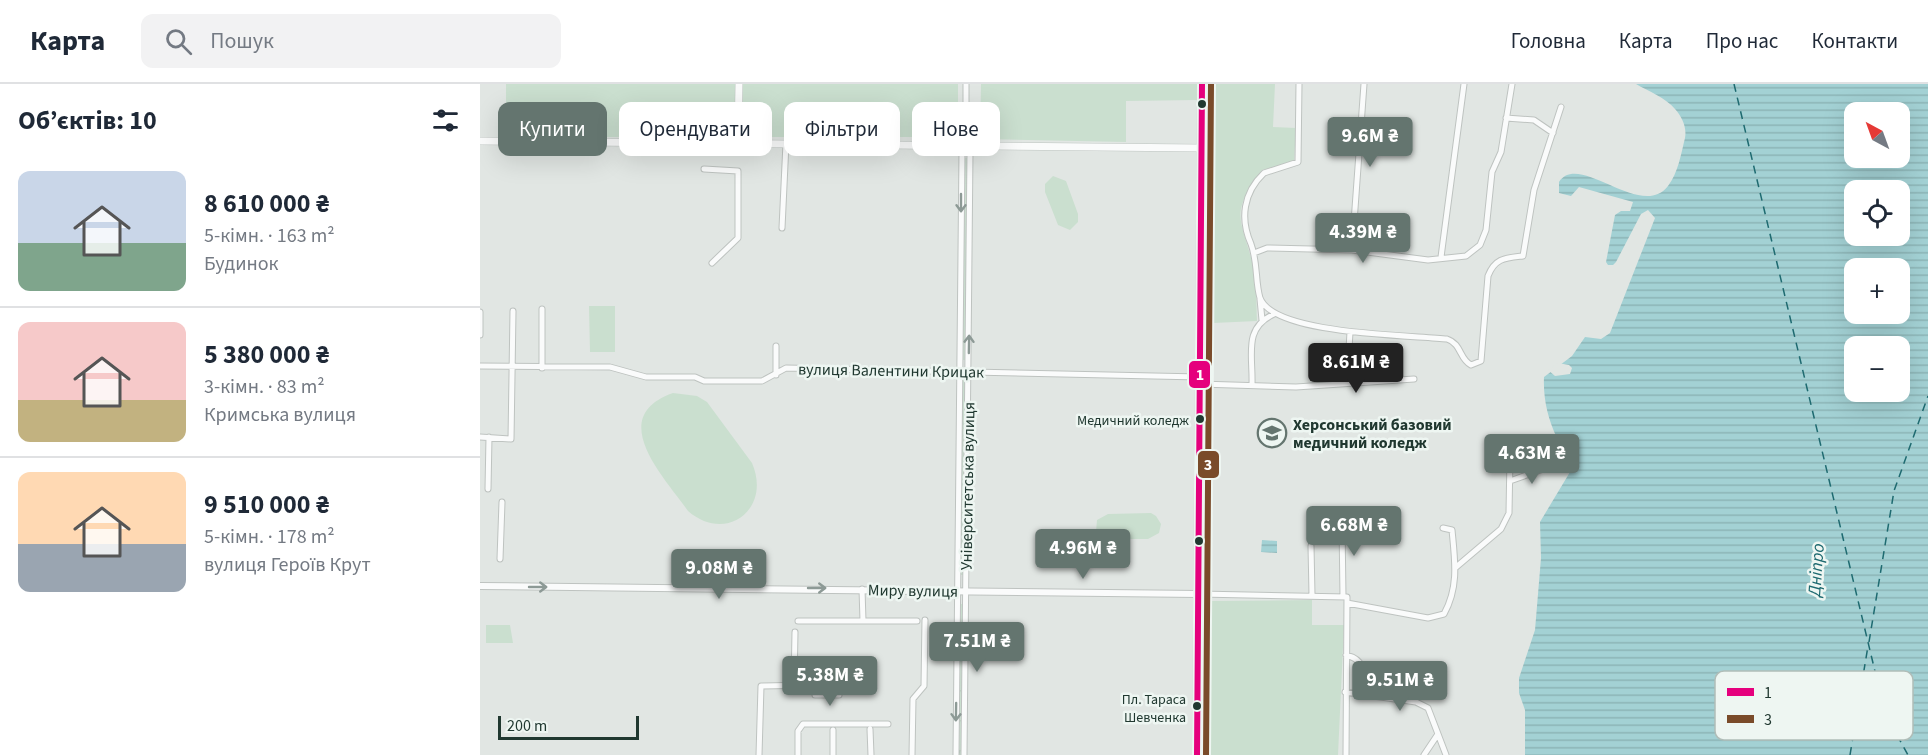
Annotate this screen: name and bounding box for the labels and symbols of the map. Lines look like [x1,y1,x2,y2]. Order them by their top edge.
unlabelled marker [1196,98,1208,110]
north arrow [1844,102,1910,168]
pin: 9.6M ₴ [1321,117,1419,168]
one-way arrow [955,193,967,213]
pin: 4.39M ₴ [1308,213,1418,264]
one-way arrow [963,334,975,354]
pin: 8.61M ₴ [1301,343,1411,394]
street label: вулиця Валентини Крицак [798,358,984,384]
line badge: 1 [1188,360,1211,389]
text: 1 [1196,364,1204,386]
street label: Університетська вулиця [956,402,980,570]
place label: Медичний коледж [1077,411,1189,431]
marker: Медичний коледж [1194,413,1206,425]
place label: Херсонський базовий медичний коледж [1293,414,1452,454]
school or university icon: Херсонський базовий медичний коледж [1256,417,1288,449]
pin: 4.63M ₴ [1477,434,1587,485]
line badge: 3 [1197,450,1220,479]
text: 3 [1204,454,1212,476]
pin: 6.68M ₴ [1299,506,1409,557]
pin: 4.96M ₴ [1028,529,1138,580]
unlabelled marker [1193,535,1205,547]
water label: Дніпро [1802,543,1831,599]
pin: 9.08M ₴ [664,549,774,600]
street label: Миру вулиця [868,579,958,603]
one-way arrow [528,581,548,593]
one-way arrow [807,582,827,594]
pin: 7.51M ₴ [922,622,1032,673]
pin: 5.38M ₴ [775,656,885,707]
pin: 9.51M ₴ [1345,661,1455,712]
legend [1715,671,1913,740]
text: 1 [1764,682,1772,704]
place label: Пл. Тараса Шевченка [1122,690,1186,728]
marker: Пл. Тараса Шевченка [1191,700,1203,712]
one-way arrow [950,702,962,722]
text: 3 [1764,709,1772,731]
scale bar [498,713,639,740]

